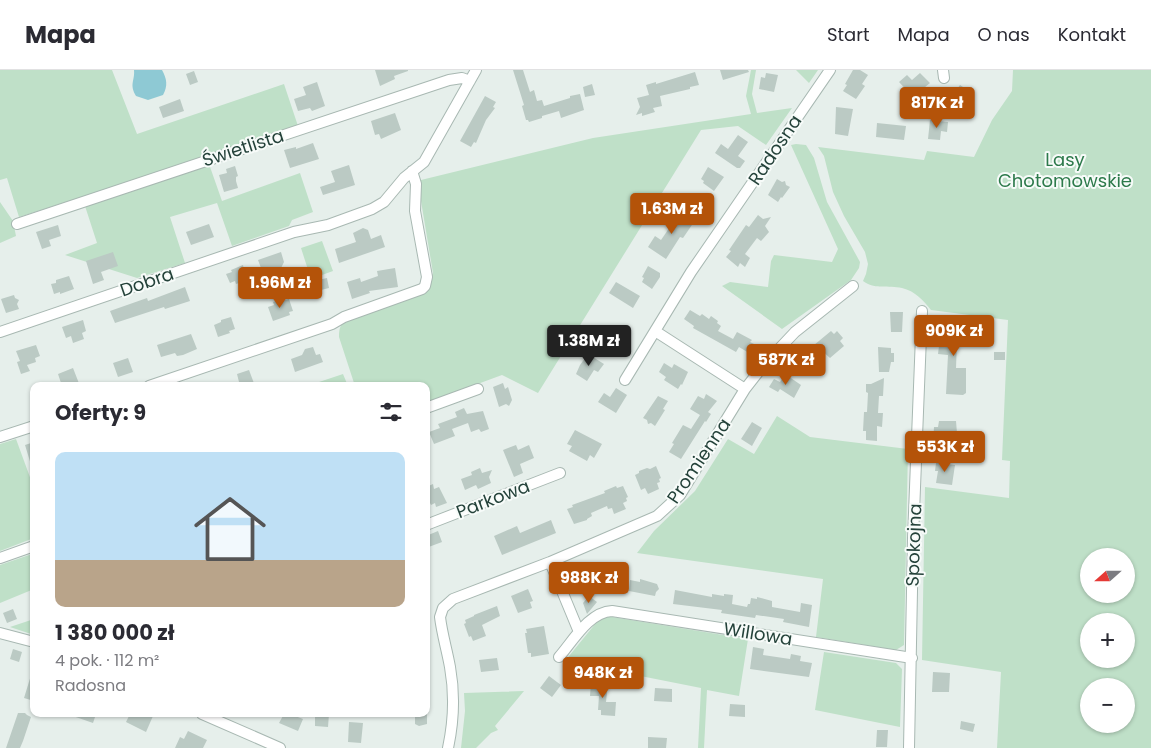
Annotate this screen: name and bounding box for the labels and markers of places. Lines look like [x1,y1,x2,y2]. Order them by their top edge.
pin: 817K zł [891,87,983,129]
pin: 1.63M zł [620,192,724,235]
pin: 1.96M zł [228,266,332,309]
pin: 909K zł [908,314,1000,357]
pin: 1.38M zł [537,324,641,367]
pin: 587K zł [740,344,832,386]
pin: 553K zł [899,430,991,473]
pin: 988K zł [543,562,635,604]
pin: 948K zł [557,656,649,699]

